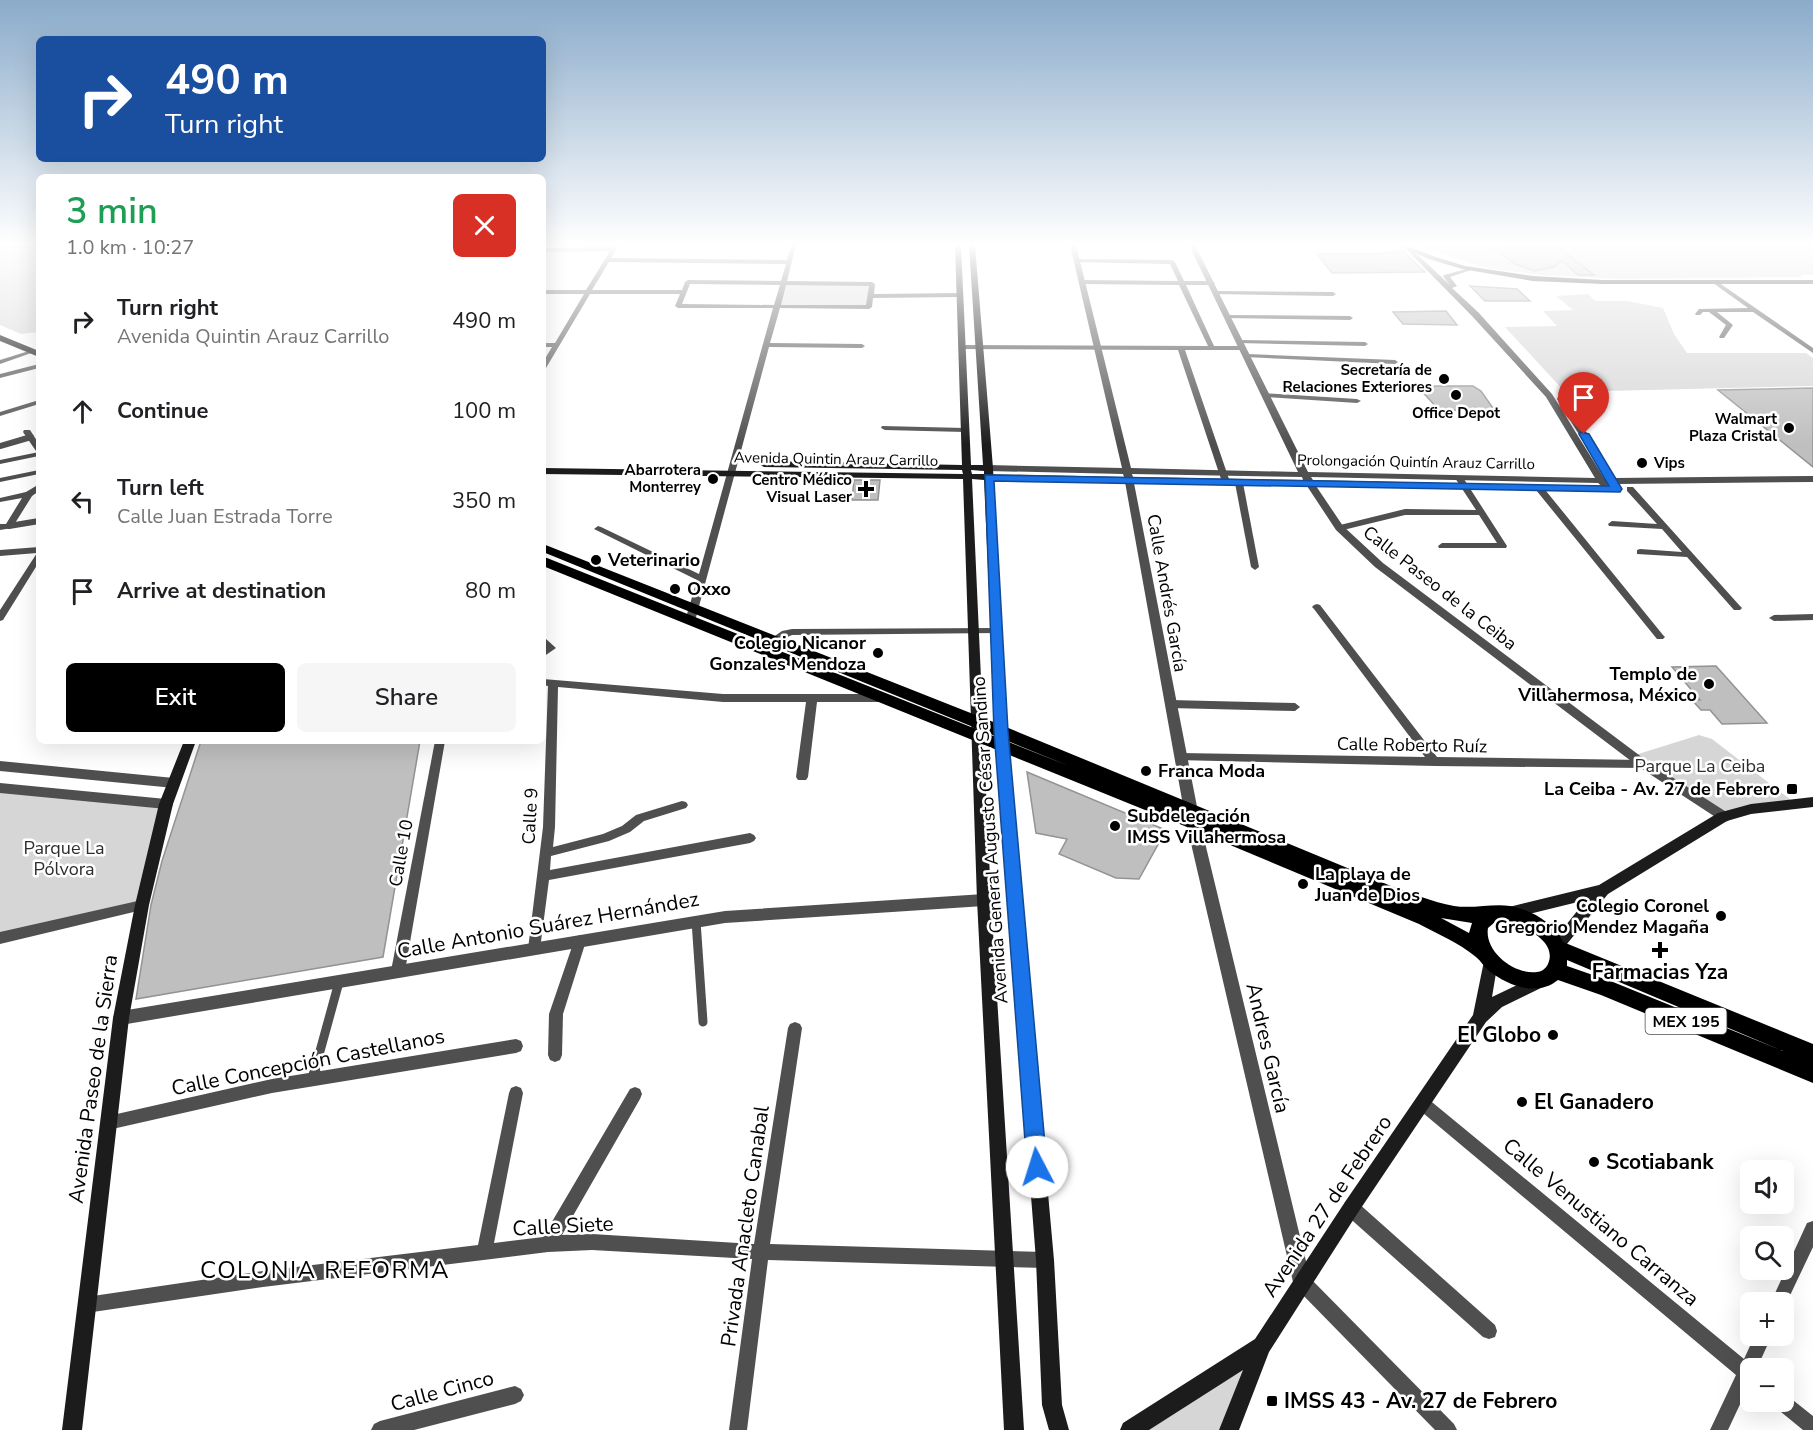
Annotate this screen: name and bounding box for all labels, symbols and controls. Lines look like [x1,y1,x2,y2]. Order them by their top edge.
text: 490 m [165,52,289,109]
icon: right [66,60,144,138]
text: Turn right [165,106,283,143]
text: 3 min [66,187,158,236]
button: close [453,194,516,257]
text: 1.0 km · 10:27 [66,234,194,261]
text: Turn right [117,293,218,323]
icon: right [66,305,99,338]
text: 490 m [452,306,516,336]
text: Avenida Quintin Arauz Carrillo [117,323,389,350]
place label: Secretaría de Relaciones Exteriores [1282,360,1432,397]
marker: Secretaría de Relaciones Exteriores [1437,372,1451,386]
pin [1558,372,1609,434]
icon: arrive [1567,381,1600,414]
marker: Office Depot [1449,388,1463,402]
icon: ahead [66,395,99,428]
text: Continue [117,396,208,426]
text: 100 m [452,396,516,426]
place label: Office Depot [1412,403,1500,423]
place label: Walmart Plaza Cristal [1689,409,1777,446]
marker: Walmart Plaza Cristal [1782,421,1796,435]
street label: Avenida Quintin Arauz Carrillo [734,447,938,471]
street label: Prolongación Quintín Arauz Carrillo [1297,450,1535,474]
place label: Vips [1653,453,1685,473]
marker: Vips [1635,456,1649,470]
place label: Abarrotera Monterrey [625,460,701,497]
place label: Centro Médico Visual Laser [752,470,852,507]
marker: Abarrotera Monterrey [706,472,720,486]
text: Turn left [117,473,204,503]
marker: Centro Médico Visual Laser [857,480,875,498]
icon: left [66,485,99,518]
text: 350 m [452,486,516,516]
text: Calle Juan Estrada Torre [117,503,333,530]
street label: Calle Andrés García [1141,512,1193,674]
street label: Calle Paseo de la Ceiba [1358,520,1522,656]
place label: Veterinario [607,548,700,572]
marker: Veterinario [589,553,603,567]
icon: arrive [66,575,99,608]
text: Arrive at destination [117,576,326,606]
text: 80 m [465,576,516,606]
place label: Oxxo [687,577,731,601]
marker: Oxxo [668,582,682,596]
place label: Colegio Nicanor Gonzales Mendoza [709,631,866,676]
marker: Colegio Nicanor Gonzales Mendoza [871,646,885,660]
place label: Templo de Villahermosa, México [1517,662,1697,707]
button: Exit [66,663,285,732]
button: Share [297,663,516,732]
street label: Avenida General Augusto César Sandino [967,676,1013,1004]
marker: Templo de Villahermosa, México [1702,677,1716,691]
street label: Calle Roberto Ruíz [1337,732,1487,758]
park label: Parque La Ceiba [1635,754,1765,778]
place label: Franca Moda [1158,759,1265,783]
marker: Franca Moda [1139,764,1153,778]
place label: La Ceiba - Av. 27 de Febrero [1544,777,1780,801]
marker: La Ceiba - Av. 27 de Febrero [1785,782,1799,796]
street label: Calle 9 [517,787,543,845]
place label: Subdelegación IMSS Villahermosa [1127,804,1286,849]
street label: Calle 10 [383,818,419,888]
marker: Subdelegación IMSS Villahermosa [1108,819,1122,833]
park label: Parque La Pólvora [24,836,104,881]
place label: La playa de Juan de Dios [1314,862,1420,907]
marker: La playa de Juan de Dios [1296,877,1310,891]
street label: Calle Antonio Suárez Hernández [395,885,701,965]
place label: Colegio Coronel Gregorio Mendez Magaña [1495,894,1709,939]
marker: Colegio Coronel Gregorio Mendez Magaña [1714,909,1728,923]
marker: Farmacias Yza [1653,943,1667,957]
street label: Avenida Paseo de la Sierra [62,953,124,1205]
place label: Farmacias Yza [1592,958,1728,986]
street label: Andres García [1239,980,1297,1116]
road number: MEX 195 [1646,1008,1726,1034]
place label: El Globo [1457,1021,1541,1049]
street label: Calle Concepción Castellanos [169,1022,447,1102]
marker: El Globo [1546,1028,1560,1042]
place label: El Ganadero [1534,1088,1654,1116]
marker: El Ganadero [1515,1095,1529,1109]
street label: Privada Anacleto Canabal [714,1103,776,1348]
street label: Avenida 27 de Febrero [1256,1110,1398,1302]
street label: Calle Venustiano Carranza [1497,1132,1705,1312]
position arrow [1005,1135,1069,1199]
place label: Scotiabank [1606,1148,1714,1176]
marker: Scotiabank [1587,1155,1601,1169]
map controls [1740,1160,1794,1412]
button: sound [1740,1160,1794,1214]
street label: Calle Siete [512,1209,614,1243]
button: search [1740,1226,1794,1280]
district label: COLONIA REFORMA [200,1254,450,1286]
button: + [1740,1292,1794,1346]
button: − [1740,1358,1794,1412]
street label: Calle Cinco [387,1364,497,1418]
place label: IMSS 43 - Av. 27 de Febrero [1284,1387,1557,1415]
marker: IMSS 43 - Av. 27 de Febrero [1265,1394,1279,1408]

